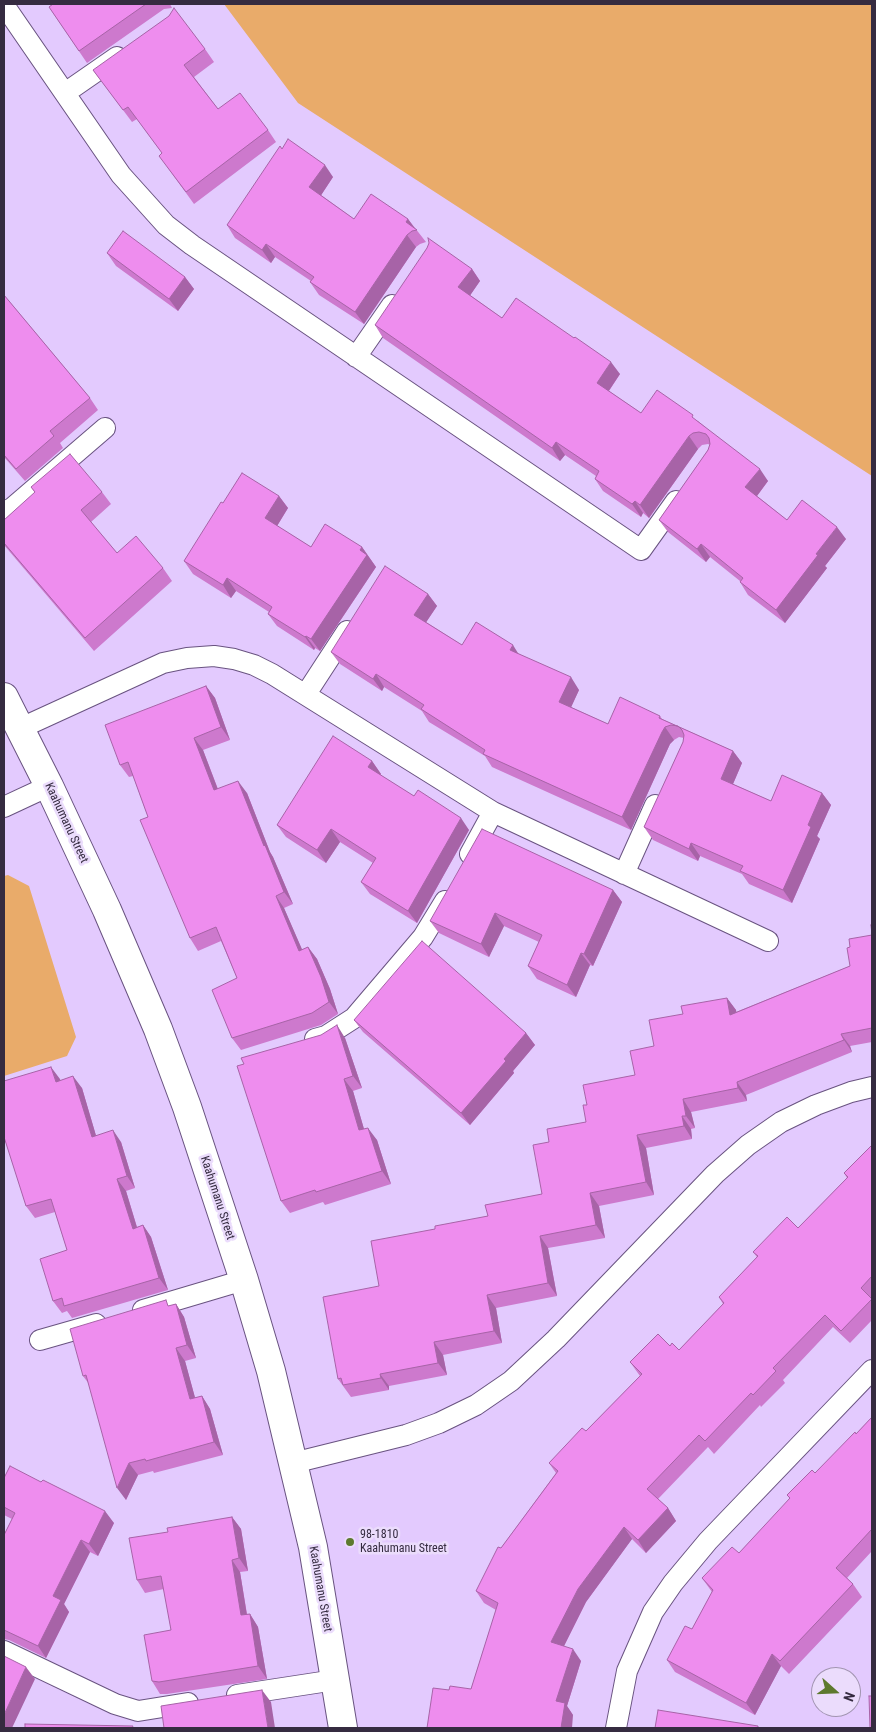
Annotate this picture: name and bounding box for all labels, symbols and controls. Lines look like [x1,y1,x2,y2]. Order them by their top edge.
street label: Kaahumanu Street [41,781,91,865]
street label: Kaahumanu Street [197,1154,237,1242]
place label: 98-1810 Kaahumanu Street [360,1528,447,1556]
marker: 98-1810 Kaahumanu Street [344,1536,356,1548]
street label: Kaahumanu Street [305,1545,335,1633]
north arrow [811,1667,861,1717]
text: N [840,1690,858,1704]

